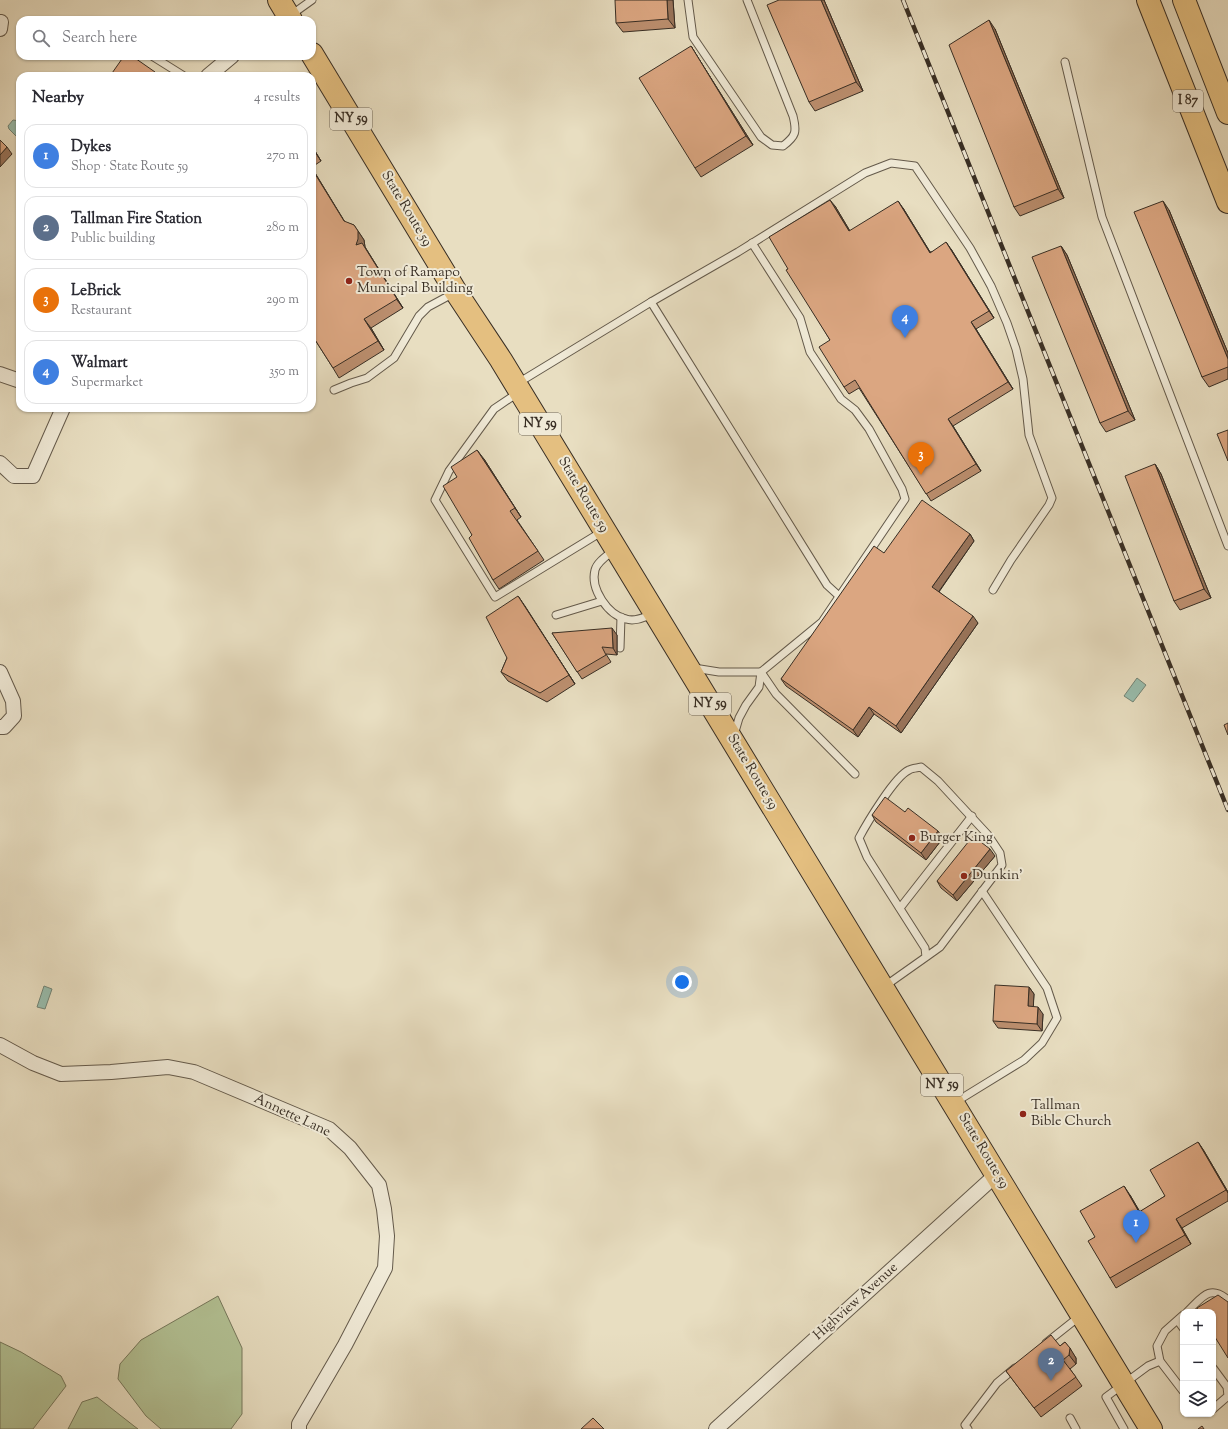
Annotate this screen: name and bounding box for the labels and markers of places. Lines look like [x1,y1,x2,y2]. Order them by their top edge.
place label: Town of Ramapo Municipal Building [357,263,473,299]
marker: Town of Ramapo Municipal Building [344,276,354,286]
pin: 4 [892,305,918,338]
pin: 3 [908,442,934,475]
place label: Burger King [920,828,993,848]
marker: Burger King [907,833,917,843]
place label: Dunkin' [972,866,1023,886]
marker: Dunkin' [959,871,969,881]
place label: Tallman Bible Church [1031,1096,1112,1132]
marker: Tallman Bible Church [1018,1109,1028,1119]
pin: 1 [1123,1210,1149,1243]
pin: 2 [1038,1348,1064,1381]

